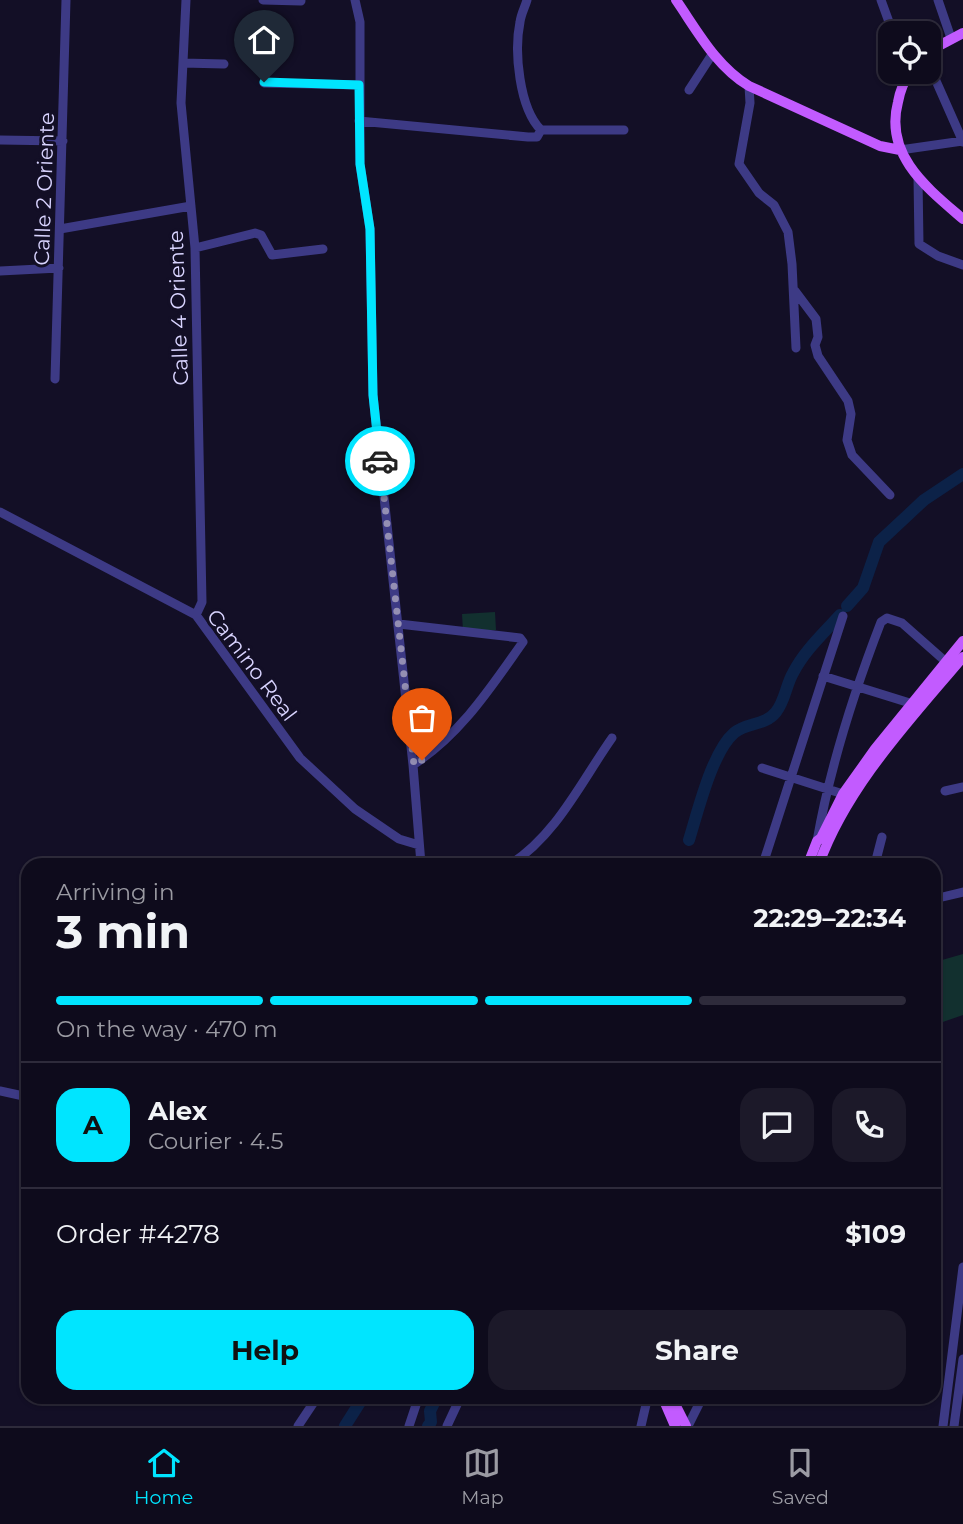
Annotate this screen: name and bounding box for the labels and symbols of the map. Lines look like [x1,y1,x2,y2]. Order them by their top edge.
pin [234,10,294,82]
street label: Calle 2 Oriente [29,112,59,266]
street label: Calle 4 Oriente [163,230,193,386]
courier [345,426,415,496]
street label: Camino Real [202,604,302,726]
pin [392,688,452,760]

